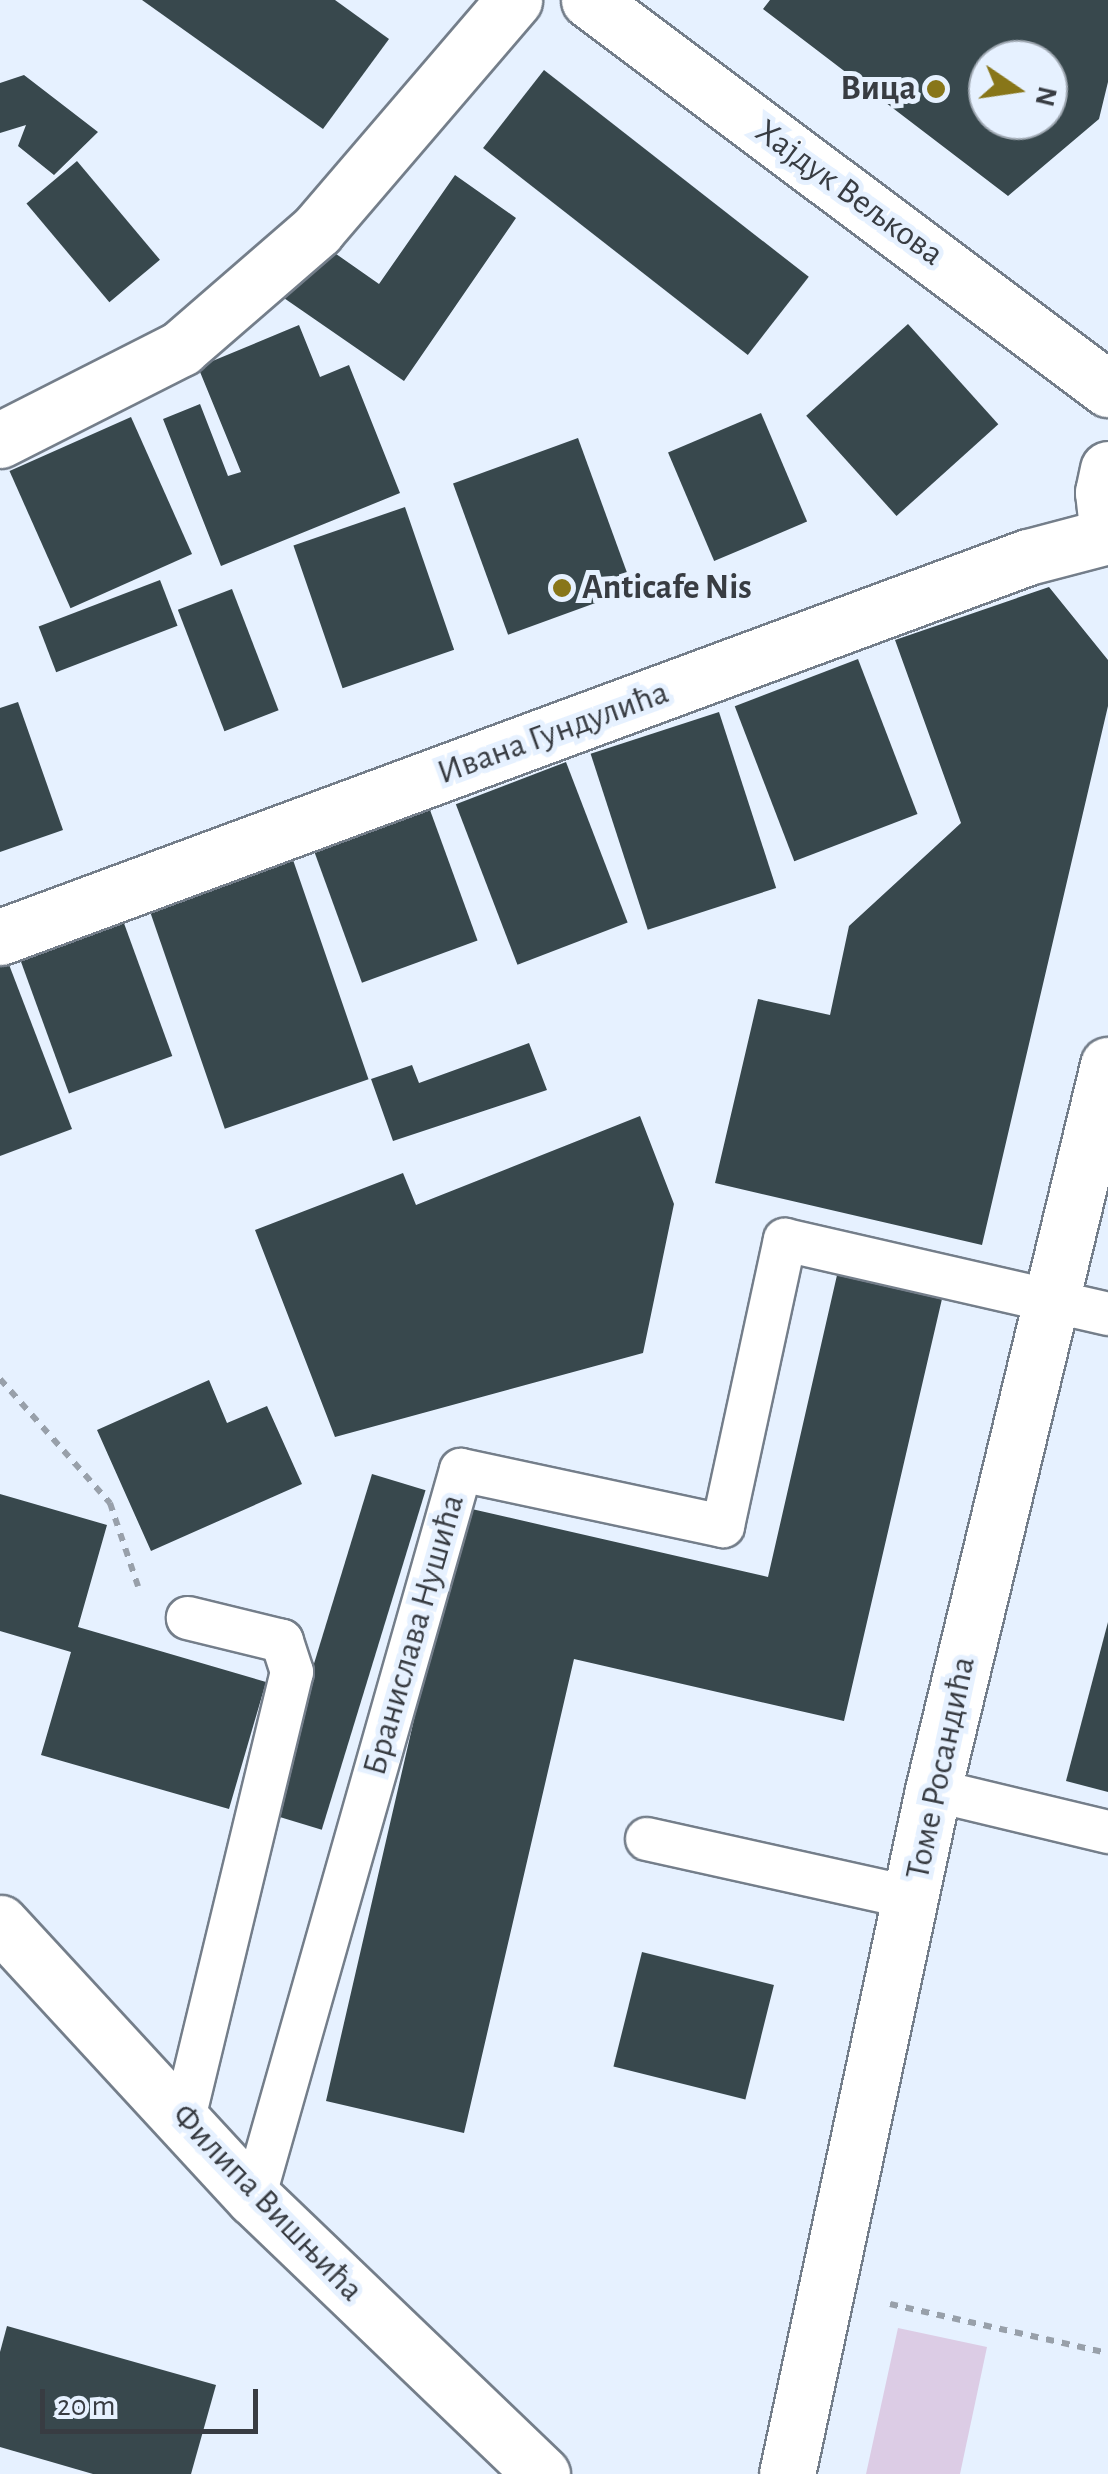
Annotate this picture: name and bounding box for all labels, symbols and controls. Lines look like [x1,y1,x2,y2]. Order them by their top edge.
north arrow [968,40,1068,140]
place label: Вица [840,68,916,110]
marker: Вица [925,78,947,100]
text: N [1029,84,1061,109]
street label: Хајдук Вељкова [747,111,951,275]
place label: Anticafe Nis [582,567,752,609]
marker: Anticafe Nis [551,577,573,599]
street label: Ивана Гундулића [432,672,674,794]
street label: Бранислава Нушића [354,1490,474,1780]
street label: Томе Росандића [897,1653,985,1883]
street label: Филипа Вишњића [162,2095,372,2311]
scale bar [45,2369,262,2431]
text: 20 m [57,2391,115,2421]

